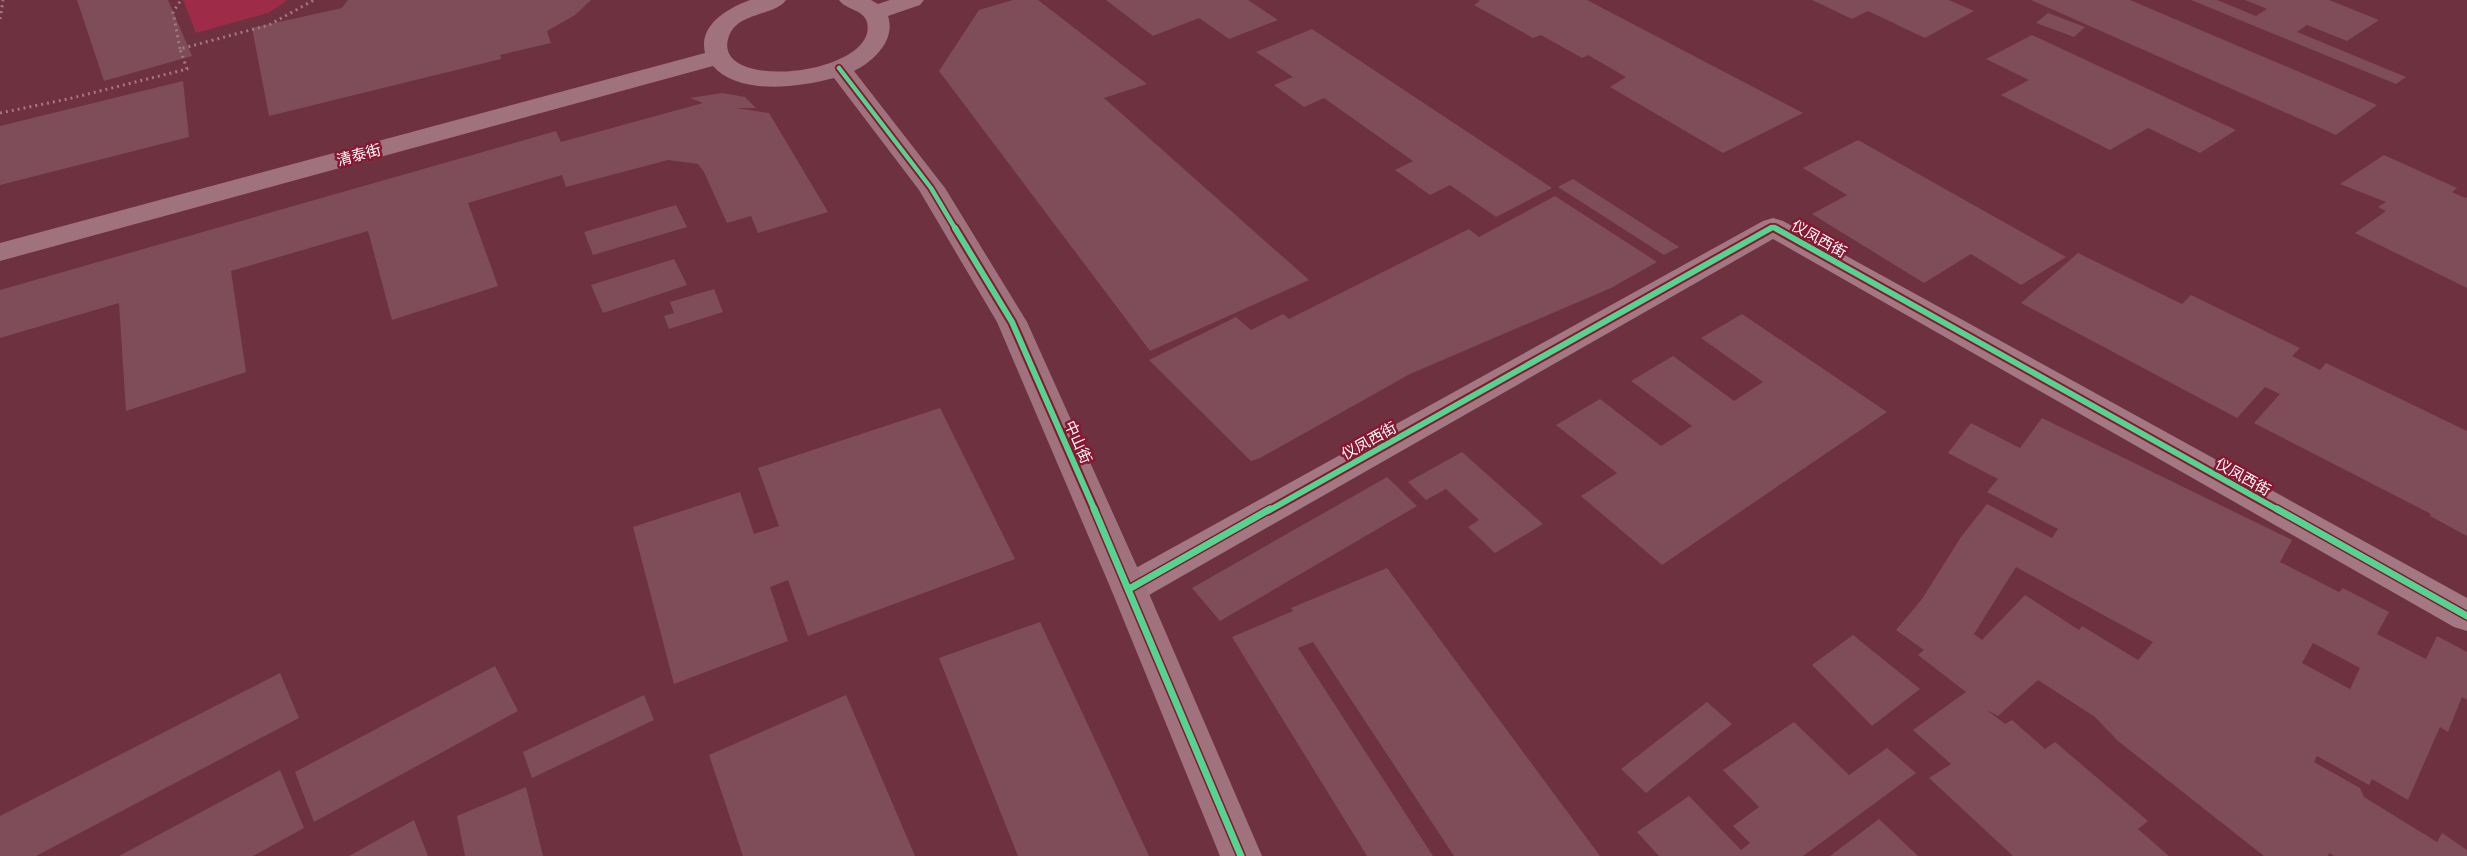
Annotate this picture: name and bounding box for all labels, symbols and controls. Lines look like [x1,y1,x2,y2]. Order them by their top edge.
street label: 清泰街 [335,140,383,169]
street label: 仪凤西街 [1789,217,1850,261]
street label: 中山街 [1062,418,1095,466]
street label: 仪凤西街 [1338,419,1399,463]
street label: 仪凤西街 [2213,455,2274,499]

